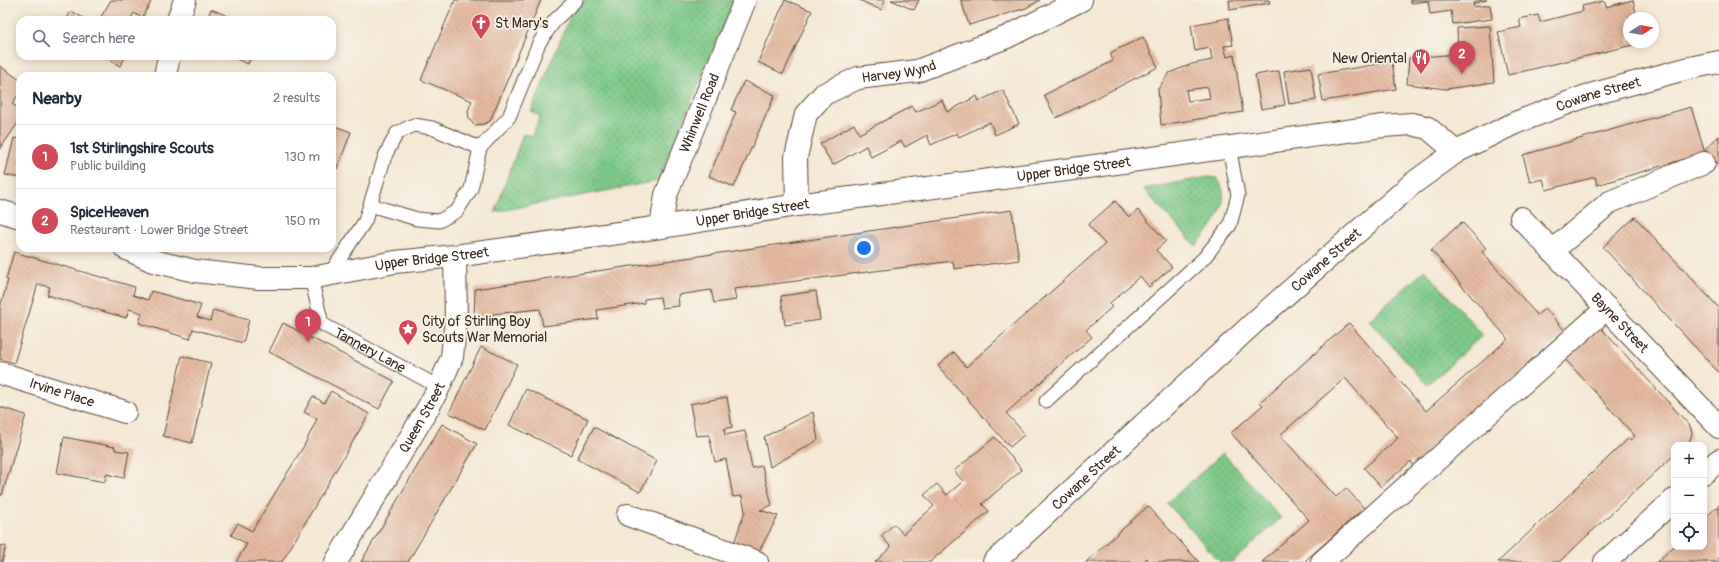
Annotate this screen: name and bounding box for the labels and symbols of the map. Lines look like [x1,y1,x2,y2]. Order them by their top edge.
church icon: St Mary's [470,12,492,40]
north arrow [1623,12,1659,48]
place label: St Mary's [495,15,549,32]
pin: 2 [1449,41,1475,74]
restaurant icon: New Oriental [1410,47,1432,75]
place label: New Oriental [1332,50,1407,67]
street label: Harvey Wynd [861,56,939,86]
street label: Whinwell Road [676,71,723,155]
street label: Cowane Street [1554,73,1643,115]
street label: Upper Bridge Street [1016,153,1132,185]
street label: Upper Bridge Street [695,195,811,230]
street label: Cowane Street [1287,224,1365,295]
your location [854,238,874,258]
street label: Upper Bridge Street [373,243,490,274]
street label: Bayne Street [1588,289,1653,356]
pin: 1 [295,309,321,342]
place label: City of Stirling Boy Scouts War Memorial [422,313,547,346]
place icon: City of Stirling Boy Scouts War Memorial [397,318,419,346]
street label: Tannery Lane [331,324,409,376]
street label: Irvine Place [27,374,97,411]
street label: Queen Street [395,380,449,456]
street label: Cowane Street [1048,441,1124,513]

